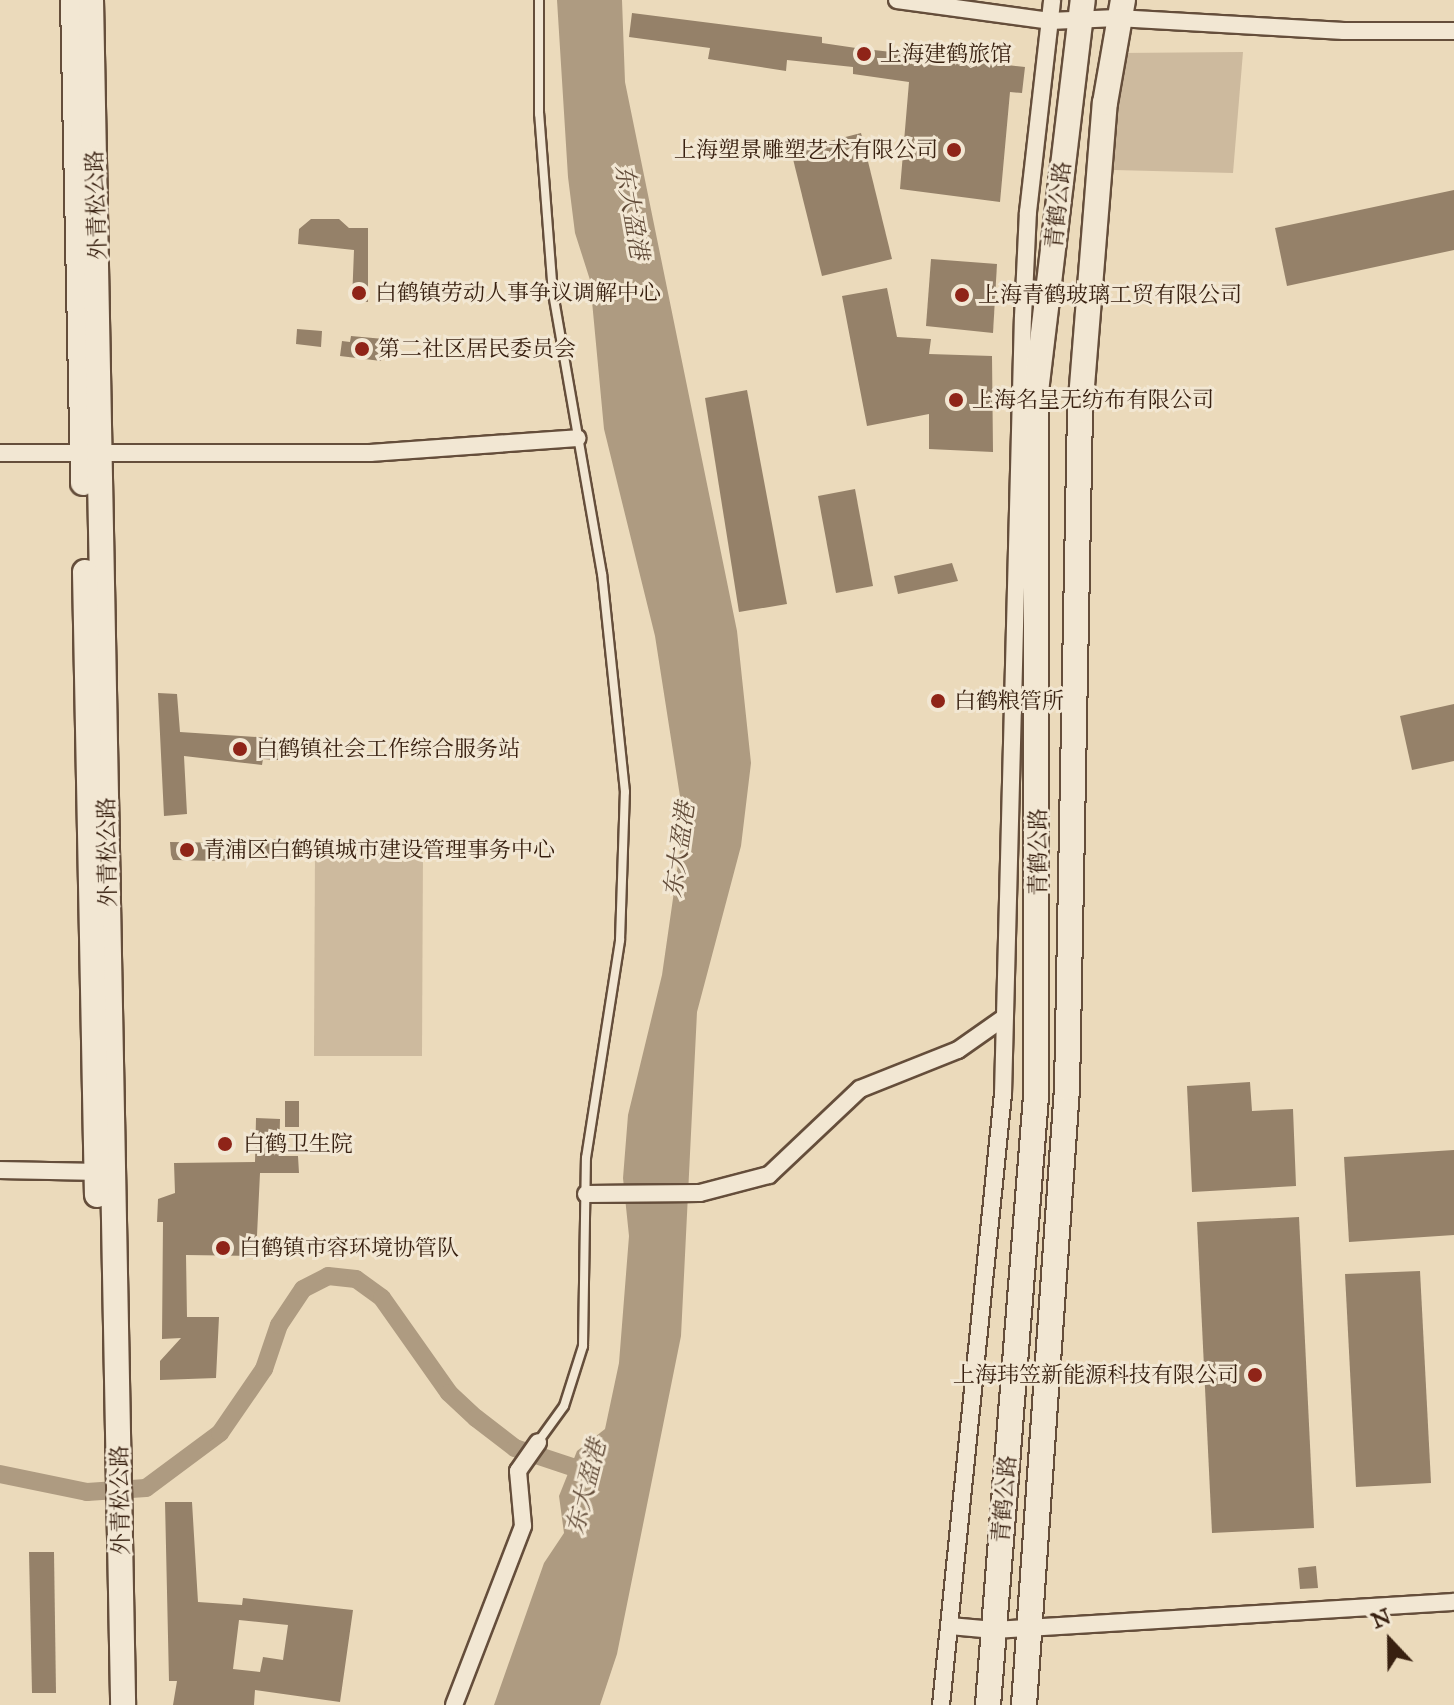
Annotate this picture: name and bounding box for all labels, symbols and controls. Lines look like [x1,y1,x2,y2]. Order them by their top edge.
place label: 上海建鹤旅馆 [880,41,1012,67]
marker: 上海建鹤旅馆 [855,45,873,63]
place label: 上海塑景雕塑艺术有限公司 [674,137,938,163]
marker: 上海塑景雕塑艺术有限公司 [945,141,963,159]
street label: 外青松公路 [81,150,111,260]
street label: 青鹤公路 [1040,160,1076,250]
water label: 东大盈港 [608,162,654,262]
place label: 白鹤镇劳动人事争议调解中心 [375,280,661,306]
place label: 上海青鹤玻璃工贸有限公司 [978,282,1242,308]
marker: 白鹤镇劳动人事争议调解中心 [350,284,368,302]
marker: 上海青鹤玻璃工贸有限公司 [953,286,971,304]
place label: 第二社区居民委员会 [378,336,576,362]
marker: 第二社区居民委员会 [353,340,371,358]
place label: 上海名呈无纺布有限公司 [972,387,1214,413]
marker: 上海名呈无纺布有限公司 [947,391,965,409]
place label: 白鹤粮管所 [954,688,1064,714]
marker: 白鹤粮管所 [929,692,947,710]
place label: 白鹤镇社会工作综合服务站 [256,736,520,762]
marker: 白鹤镇社会工作综合服务站 [231,740,249,758]
street label: 外青松公路 [93,797,121,907]
water label: 东大盈港 [659,800,701,900]
street label: 青鹤公路 [1025,808,1051,896]
place label: 青浦区白鹤镇城市建设管理事务中心 [203,837,555,863]
marker: 青浦区白鹤镇城市建设管理事务中心 [178,841,196,859]
place label: 白鹤卫生院 [243,1131,353,1157]
marker: 白鹤卫生院 [214,1133,236,1155]
place label: 白鹤镇市容环境协管队 [239,1235,459,1261]
marker: 白鹤镇市容环境协管队 [214,1239,232,1257]
place label: 上海玮笠新能源科技有限公司 [953,1362,1239,1388]
marker: 上海玮笠新能源科技有限公司 [1246,1366,1264,1384]
water label: 东大盈港 [561,1437,613,1537]
street label: 外青松公路 [106,1445,134,1555]
street label: 青鹤公路 [987,1454,1021,1544]
north arrow [1350,1601,1430,1681]
text: N [1367,1602,1395,1634]

